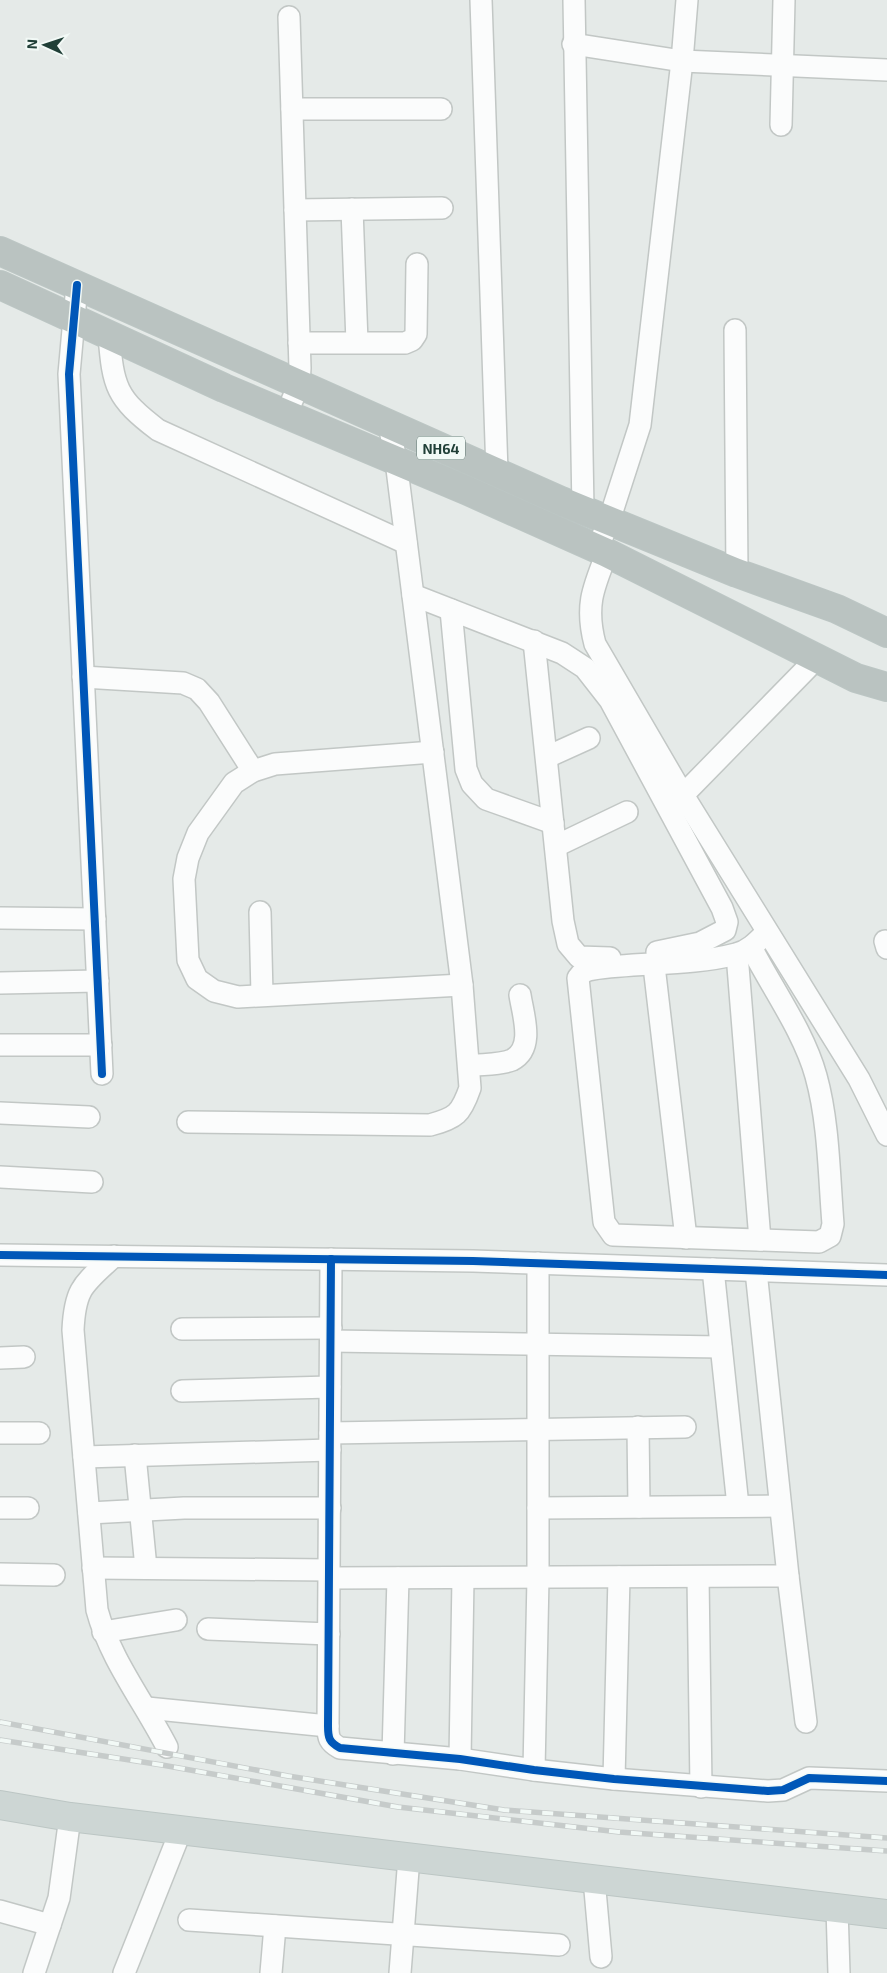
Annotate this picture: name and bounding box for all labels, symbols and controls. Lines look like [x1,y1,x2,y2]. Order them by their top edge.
north arrow [20,20,70,70]
text: N [23,39,40,50]
road number: NH64 [417,436,465,459]

